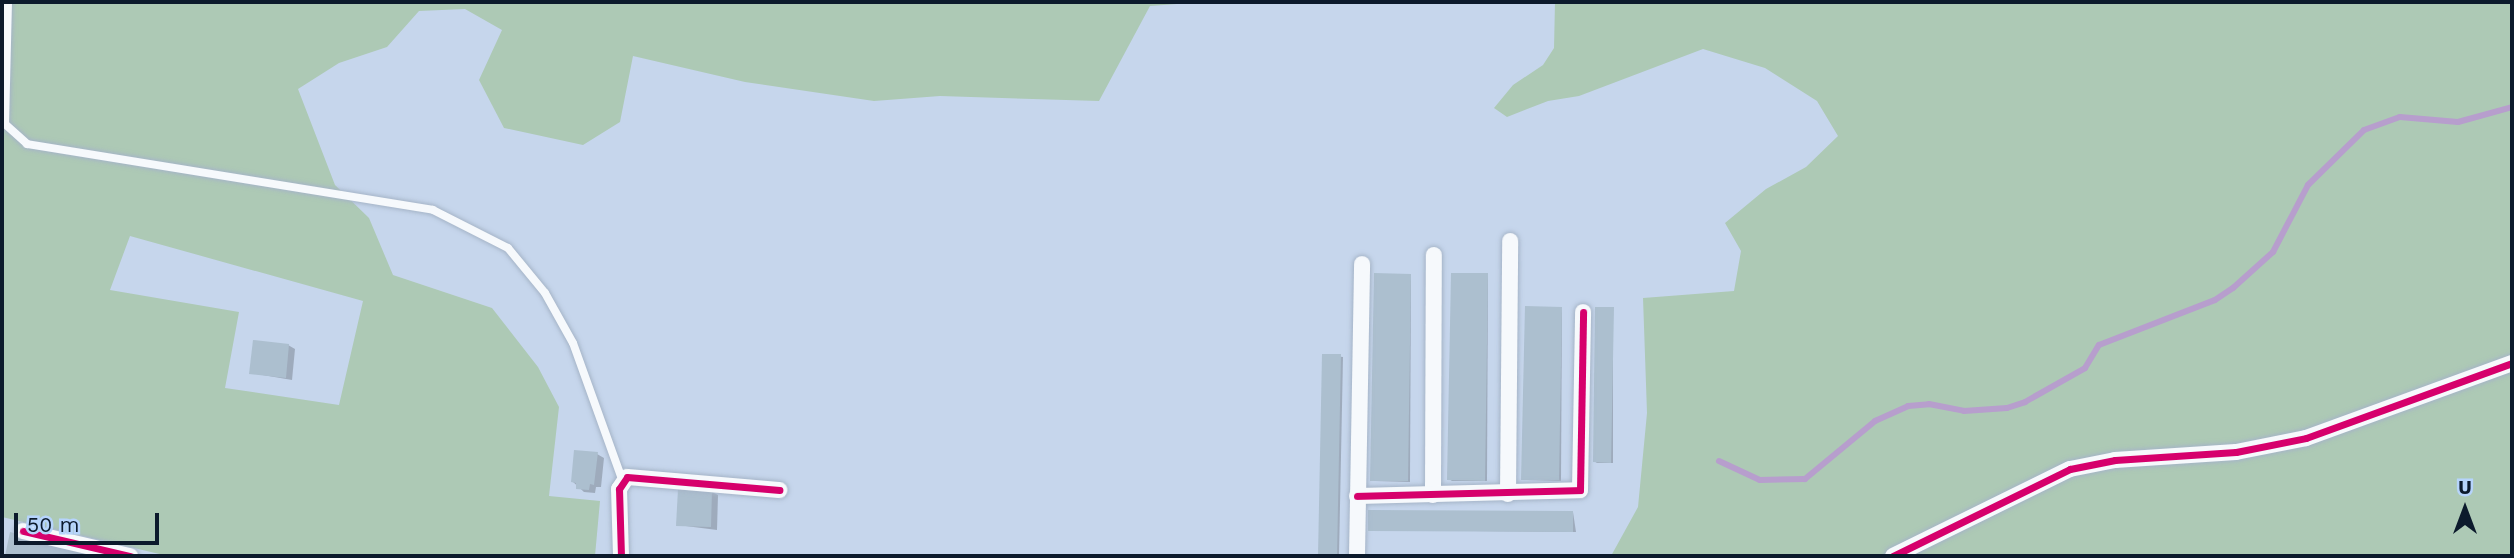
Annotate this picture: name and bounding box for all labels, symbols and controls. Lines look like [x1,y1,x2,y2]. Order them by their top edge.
north arrow [2430,474,2500,544]
text: U [2458,476,2472,499]
scale bar [18,498,163,542]
text: 50 m [27,512,79,537]

